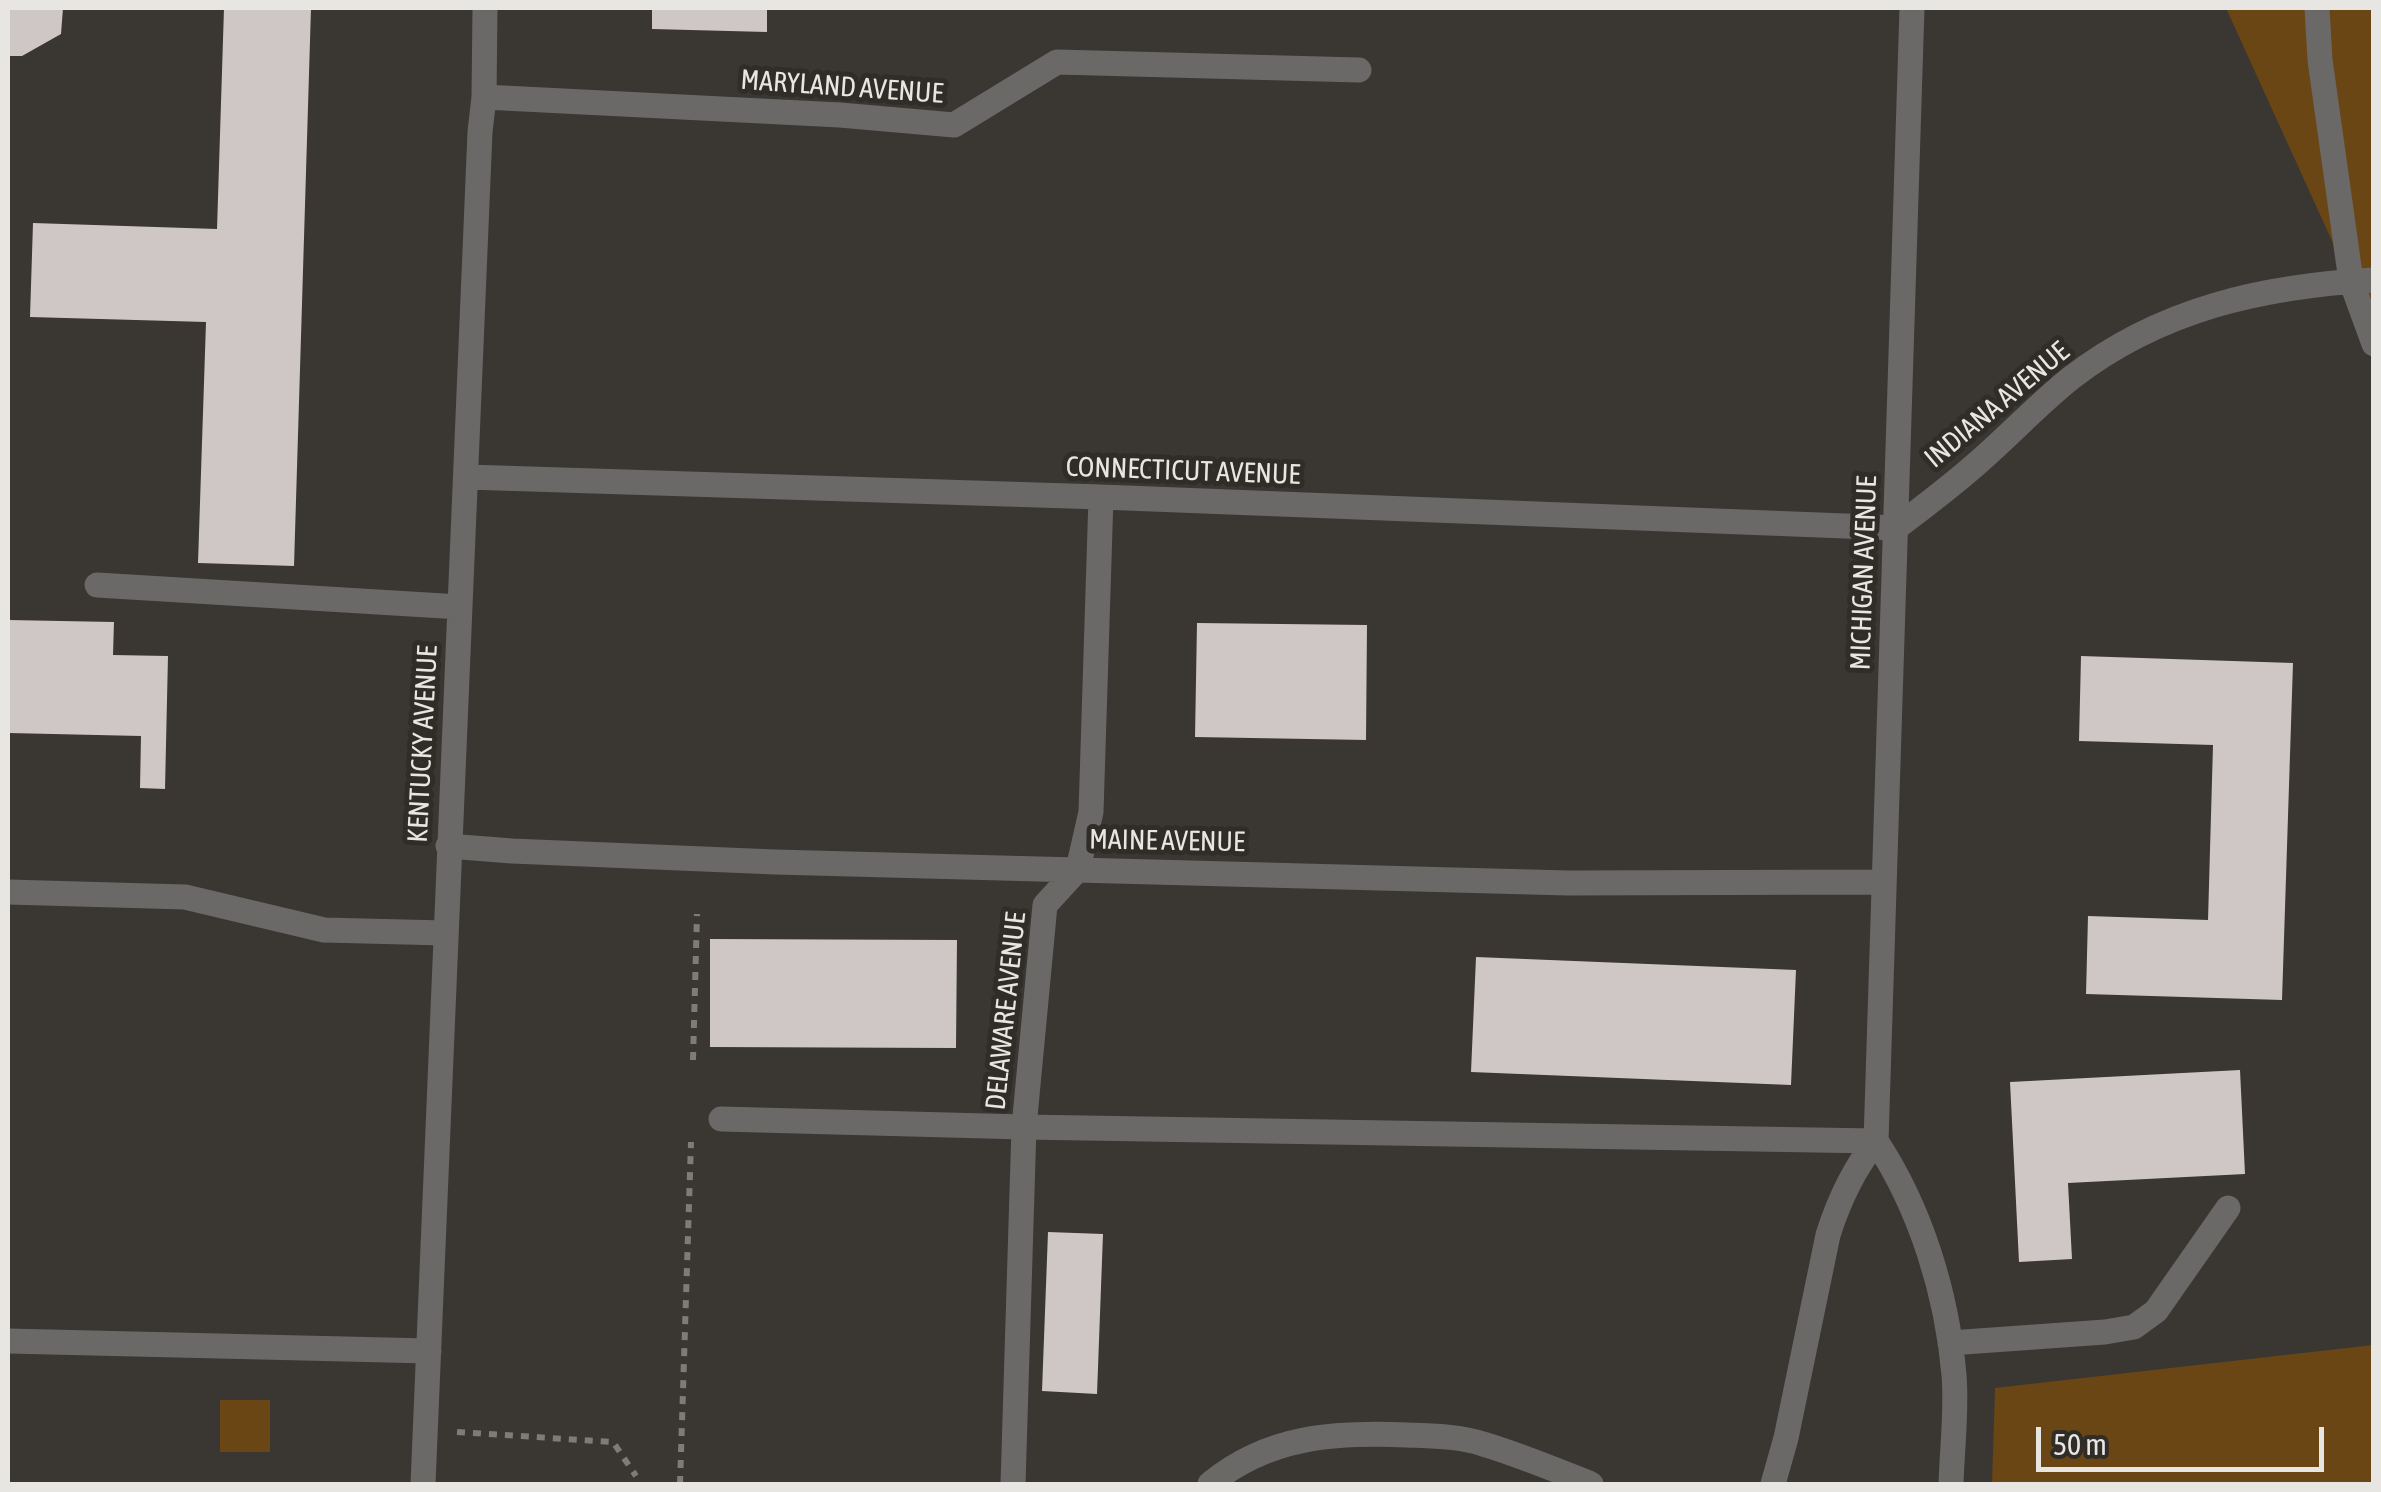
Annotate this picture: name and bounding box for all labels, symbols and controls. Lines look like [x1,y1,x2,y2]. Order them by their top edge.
street label: MARYLAND AVENUE [740,63,944,111]
street label: INDIANA AVENUE [1918,335,2076,475]
street label: CONNECTICUT AVENUE [1065,450,1301,492]
street label: MICHIGAN AVENUE [1844,475,1884,671]
street label: KENTUCKY AVENUE [401,645,445,843]
street label: MAINE AVENUE [1089,823,1245,859]
street label: DELAWARE AVENUE [979,910,1033,1112]
scale bar [2041,1407,2328,1469]
text: 50 m [2053,1427,2107,1461]

